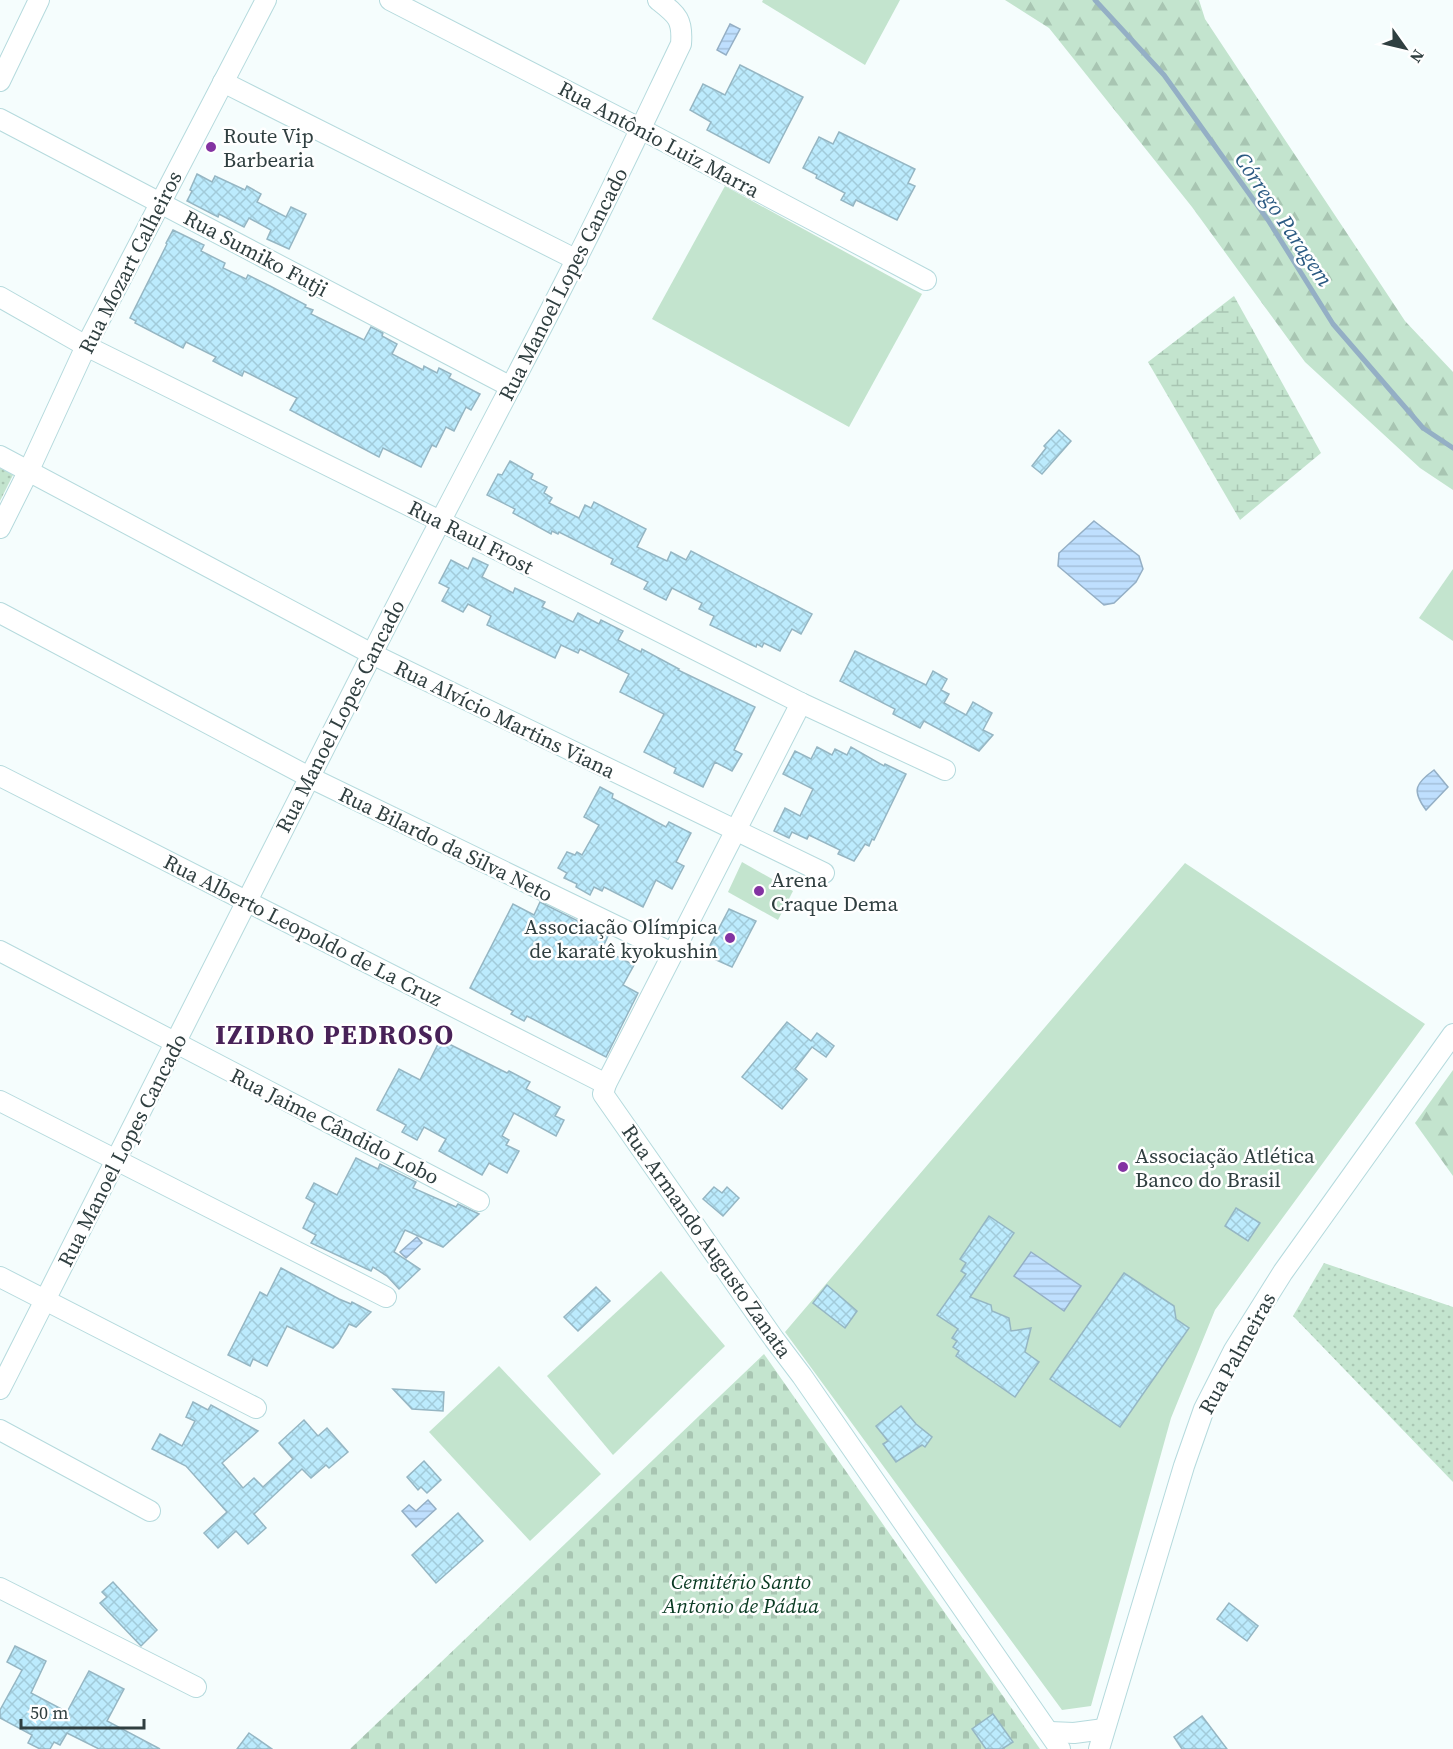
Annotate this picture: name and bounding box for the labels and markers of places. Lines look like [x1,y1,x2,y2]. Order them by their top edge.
place label: Route Vip Barbearia [223,121,315,174]
marker: Route Vip Barbearia [204,140,218,154]
place label: Arena Craque Dema [771,865,898,918]
marker: Arena Craque Dema [752,884,766,898]
place label: Associação Olímpica de karatê kyokushin [524,912,718,965]
marker: Associação Olímpica de karatê kyokushin [723,931,737,945]
place label: Associação Atlética Banco do Brasil [1135,1141,1315,1194]
marker: Associação Atlética Banco do Brasil [1116,1160,1130,1174]

